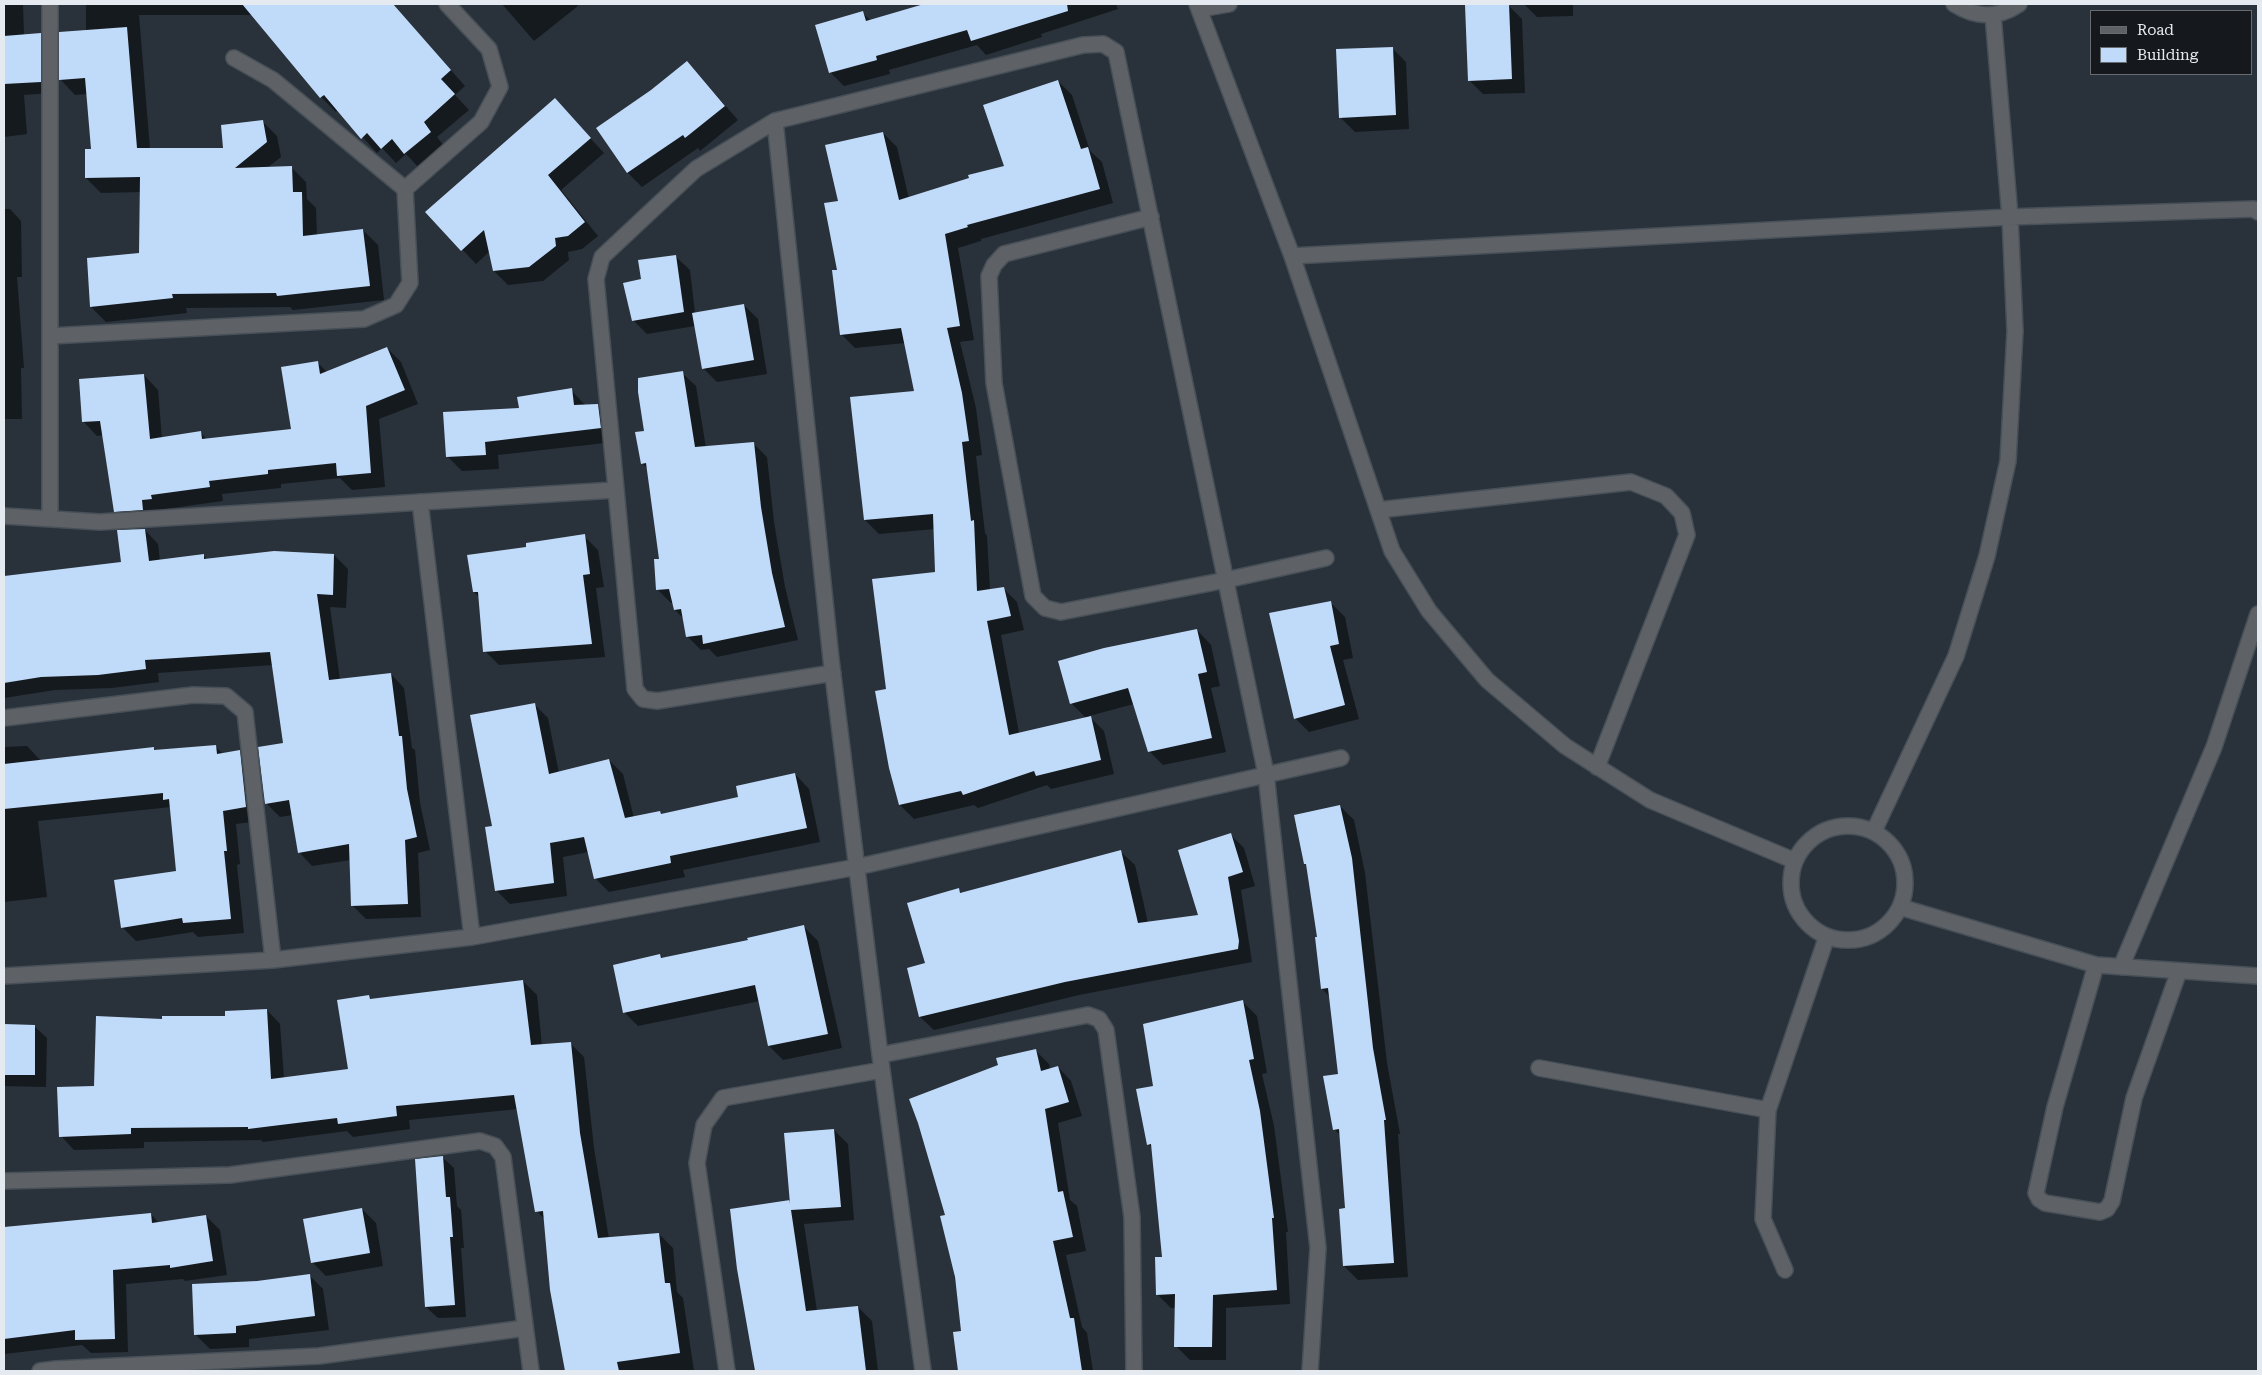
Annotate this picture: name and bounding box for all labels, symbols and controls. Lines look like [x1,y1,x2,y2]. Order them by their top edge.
legend [2090,10,2252,75]
text: Road [2137,21,2174,39]
text: Building [2137,46,2198,64]

